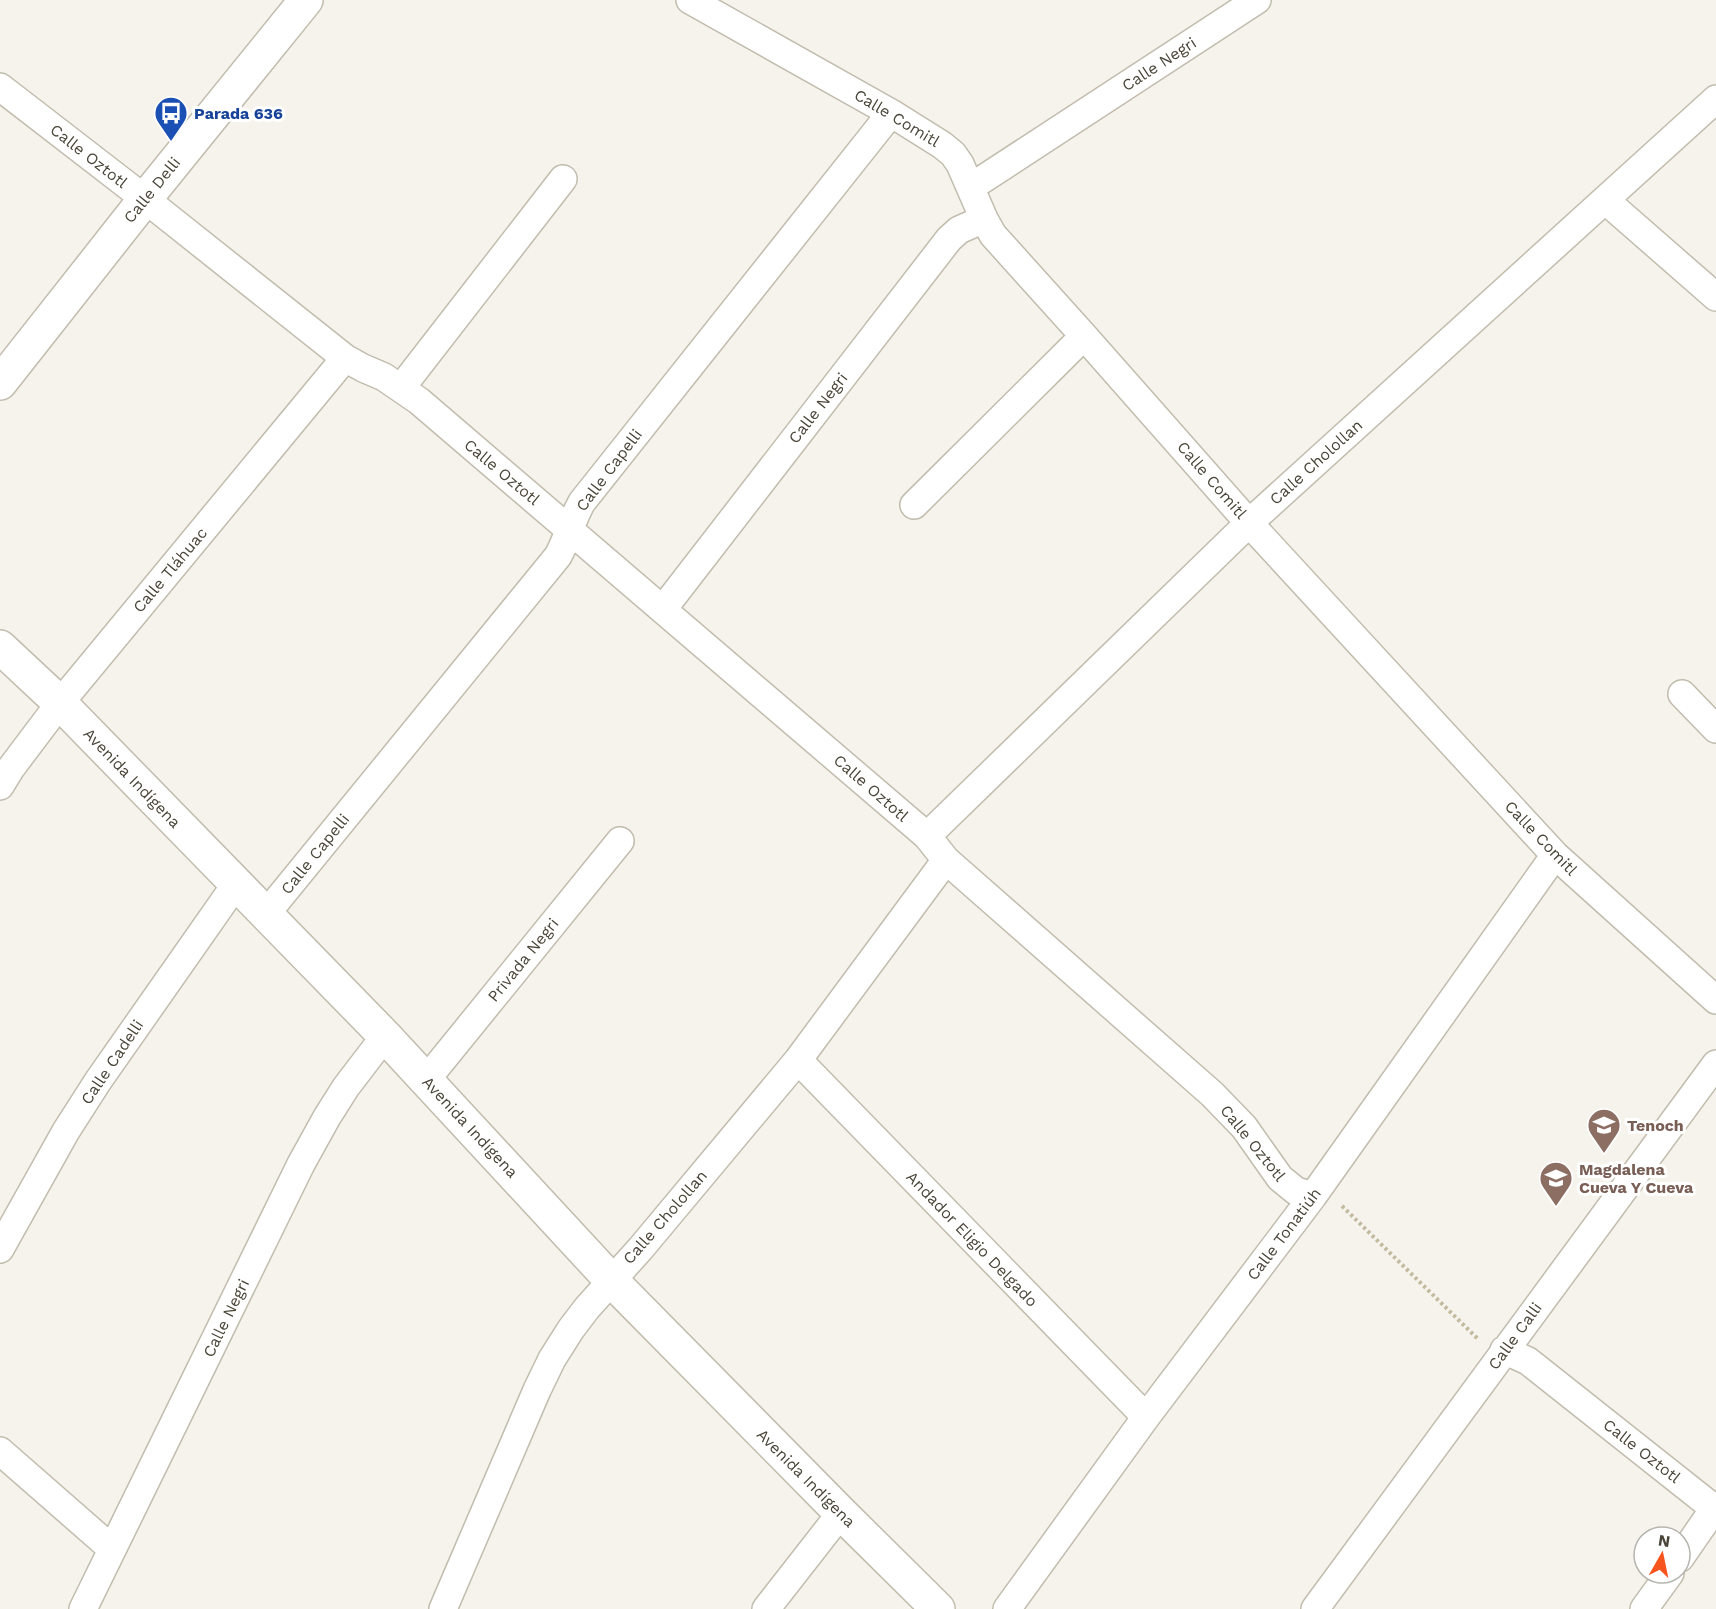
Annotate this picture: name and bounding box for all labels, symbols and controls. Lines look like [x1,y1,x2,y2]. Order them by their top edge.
street label: Calle Negri [1118,33,1200,95]
street label: Calle Comitl [851,85,943,151]
bus stop icon: Parada 636 [153,95,189,142]
place label: Parada 636 [194,104,283,123]
street label: Calle Oztotl [47,120,131,192]
street label: Calle Delli [120,153,184,227]
street label: Calle Negri [784,369,852,447]
street label: Calle Cholollan [1266,415,1366,509]
street label: Calle Capelli [572,425,646,515]
street label: Calle Oztotl [460,435,544,509]
street label: Calle Comitl [1173,437,1251,523]
street label: Calle Tláhuac [129,524,211,616]
street label: Avenida Indígena [79,724,185,832]
street label: Calle Oztotl [830,750,912,826]
street label: Calle Comitl [1501,797,1581,879]
street label: Calle Capelli [277,810,353,898]
street label: Privada Negri [484,914,562,1006]
street label: Calle Cadelli [77,1016,147,1108]
street label: Avenida Indígena [418,1072,522,1182]
street label: Calle Oztotl [1216,1101,1290,1185]
school or university icon: Tenoch [1586,1107,1622,1154]
place label: Tenoch [1627,1116,1684,1135]
school or university icon: Magdalena Cueva Y Cueva [1538,1160,1574,1207]
place label: Magdalena Cueva Y Cueva [1579,1160,1694,1197]
street label: Calle Cholollan [619,1166,711,1268]
street label: Andador Eligio Delgado [902,1167,1042,1311]
street label: Calle Tonatiúh [1243,1184,1325,1284]
street label: Calle Negri [199,1276,253,1360]
street label: Calle Calli [1484,1299,1546,1373]
street label: Calle Oztotl [1600,1415,1684,1487]
street label: Avenida Indígena [753,1425,859,1531]
north arrow [1632,1525,1692,1585]
text: N [1657,1530,1672,1551]

